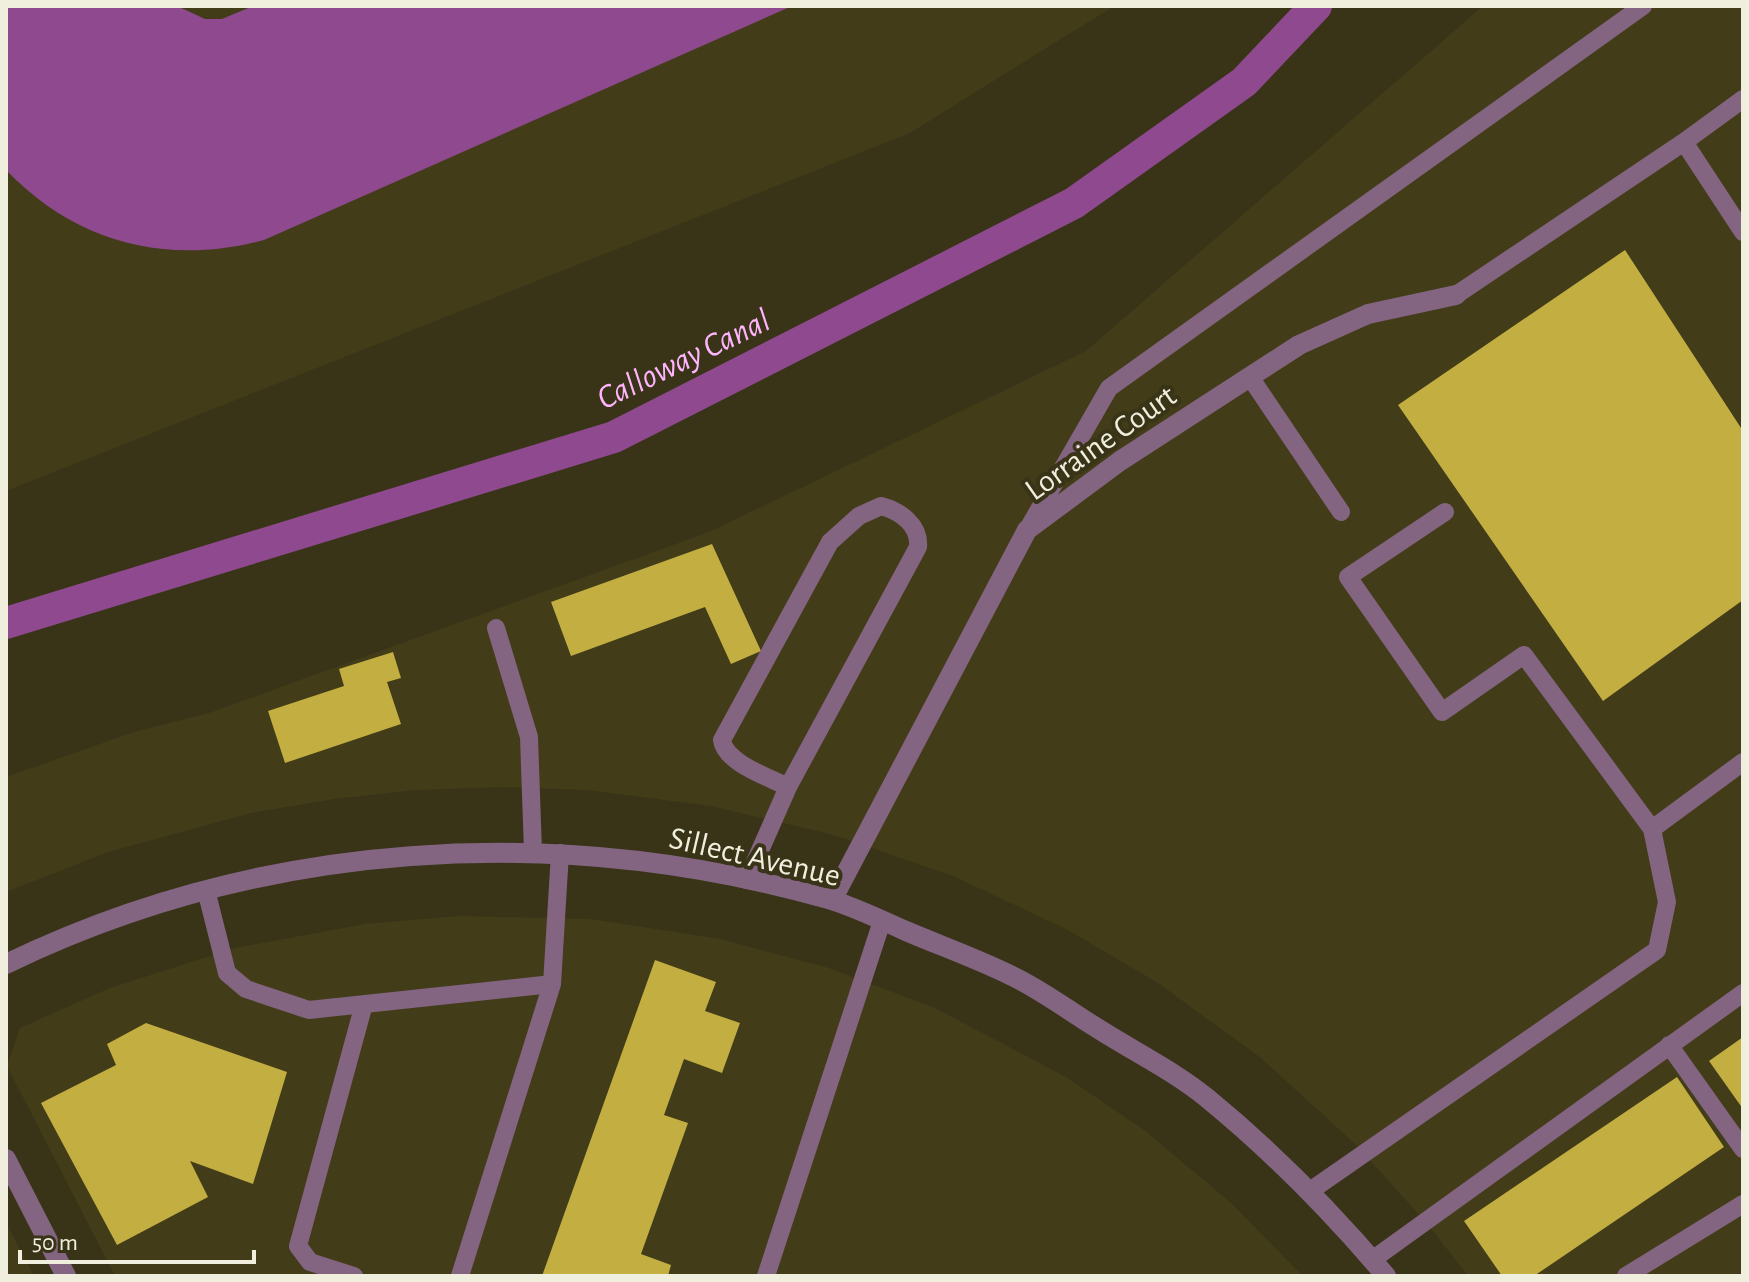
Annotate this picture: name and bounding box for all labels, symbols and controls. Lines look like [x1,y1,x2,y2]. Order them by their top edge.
water label: Calloway Canal [592,303,776,416]
street label: Lorraine Court [1019,379,1182,506]
street label: Sillect Avenue [666,822,843,892]
scale bar [20,1214,254,1264]
text: 50 m [32,1231,78,1255]

